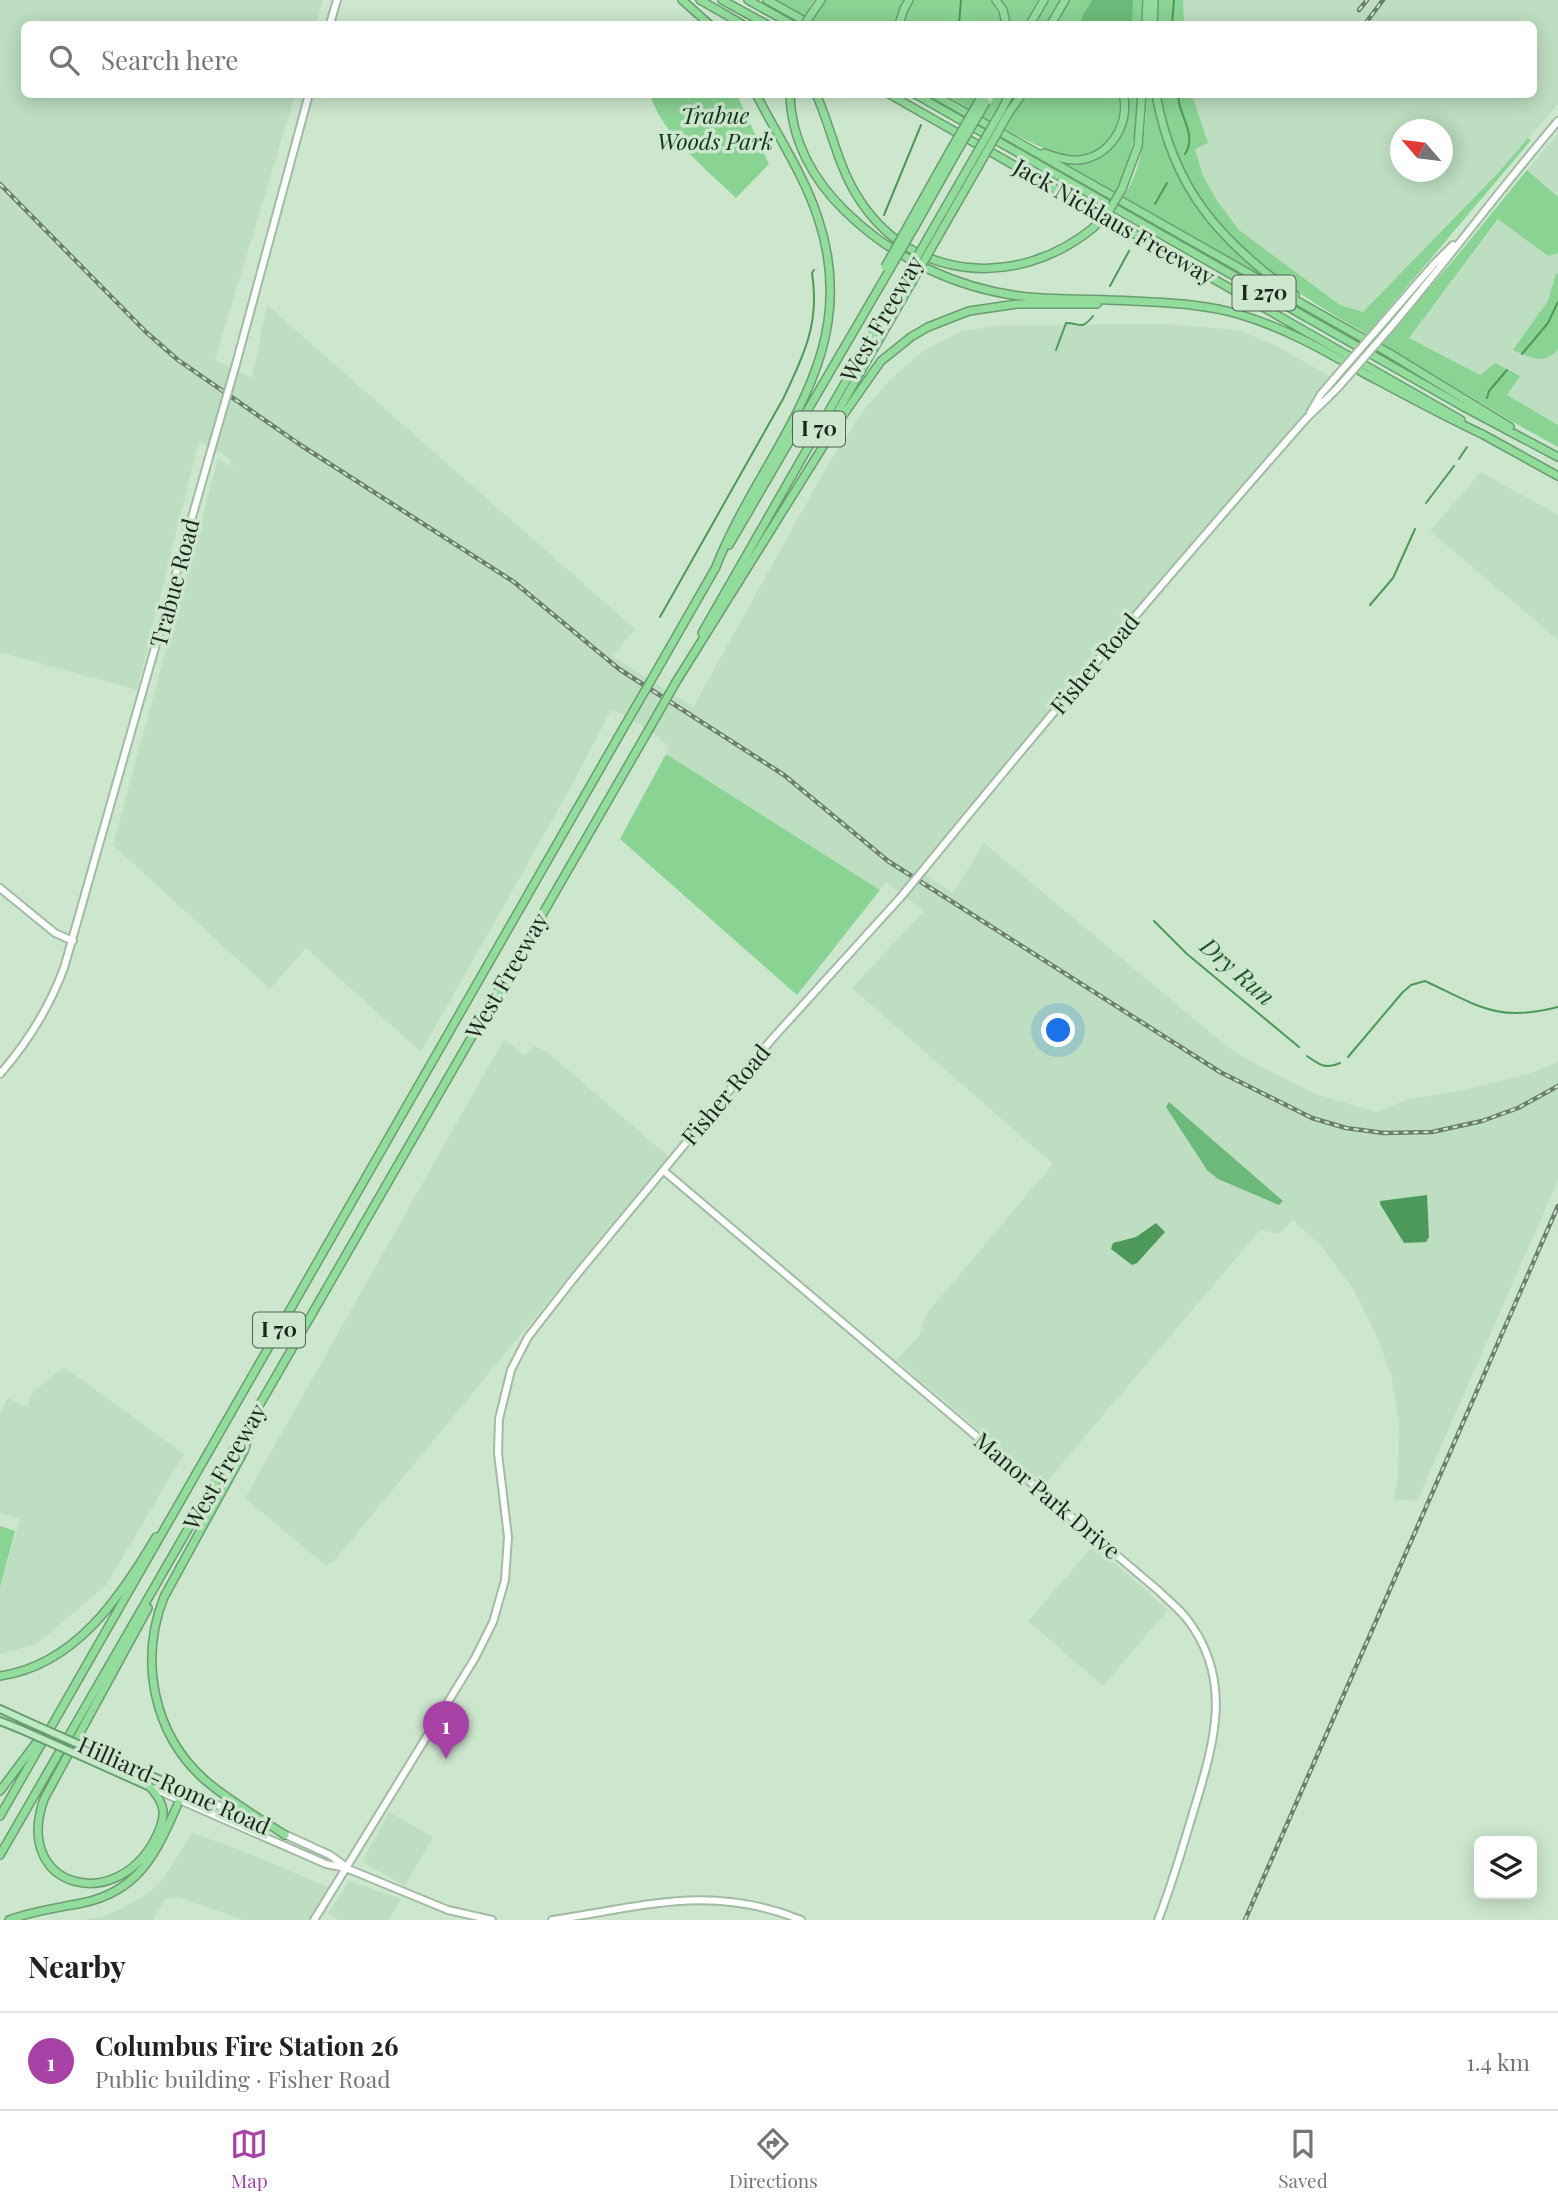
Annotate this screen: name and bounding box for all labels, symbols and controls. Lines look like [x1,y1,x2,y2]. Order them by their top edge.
search box [21,21,1537,98]
icon: search [45,41,83,79]
text: Search here [101,42,238,77]
park label: Trabue Woods Park [657,99,773,156]
north arrow [1390,119,1453,182]
street label: Jack Nicklaus Freeway [1008,150,1221,291]
street label: West Freeway [831,249,930,388]
road number: I 270 [1232,276,1296,310]
road number: I 70 [793,412,845,446]
street label: Trabue Road [141,515,206,650]
street label: Fisher Road [1042,606,1145,720]
street label: West Freeway [456,906,555,1045]
water label: Dry Run [1194,929,1282,1012]
your location [1041,1013,1075,1047]
street label: Fisher Road [673,1037,776,1151]
road number: I 70 [253,1312,305,1348]
street label: West Freeway [174,1397,273,1536]
street label: Manor Park Drive [968,1424,1128,1565]
pin: 1 [423,1701,469,1759]
street label: Hilliard-Rome Road [74,1728,276,1841]
map controls [1474,1836,1537,1899]
button: layers [1474,1836,1537,1899]
text: Nearby [28,1946,126,1986]
text: Columbus Fire Station 26 [95,2028,399,2063]
text: 1 [47,2046,55,2077]
text: 1.4 km [1466,2046,1530,2077]
text: Public building · Fisher Road [95,2063,391,2094]
tab: Map [230,2125,268,2193]
tab: Directions [729,2125,818,2193]
tab: Saved [1278,2125,1328,2193]

